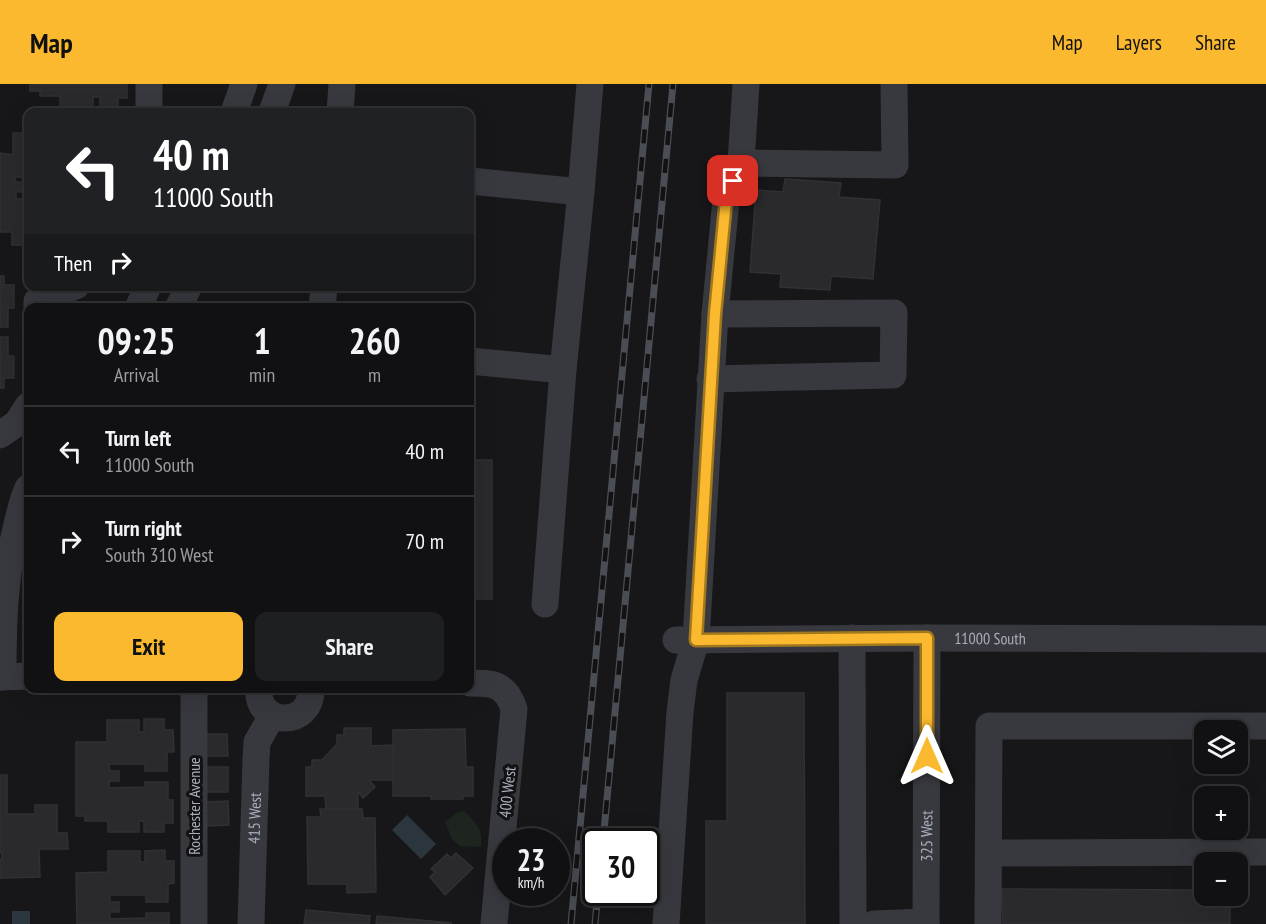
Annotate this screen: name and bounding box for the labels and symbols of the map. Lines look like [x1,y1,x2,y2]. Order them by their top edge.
pin [707,155,758,206]
street label: 11000 South [954,628,1026,648]
position arrow [895,724,959,788]
street label: Rochester Avenue [184,757,204,855]
street label: 400 West [494,765,520,819]
street label: 415 West [243,791,265,844]
street label: 325 West [916,810,936,862]
speed limit sign: 30 [582,828,660,906]

